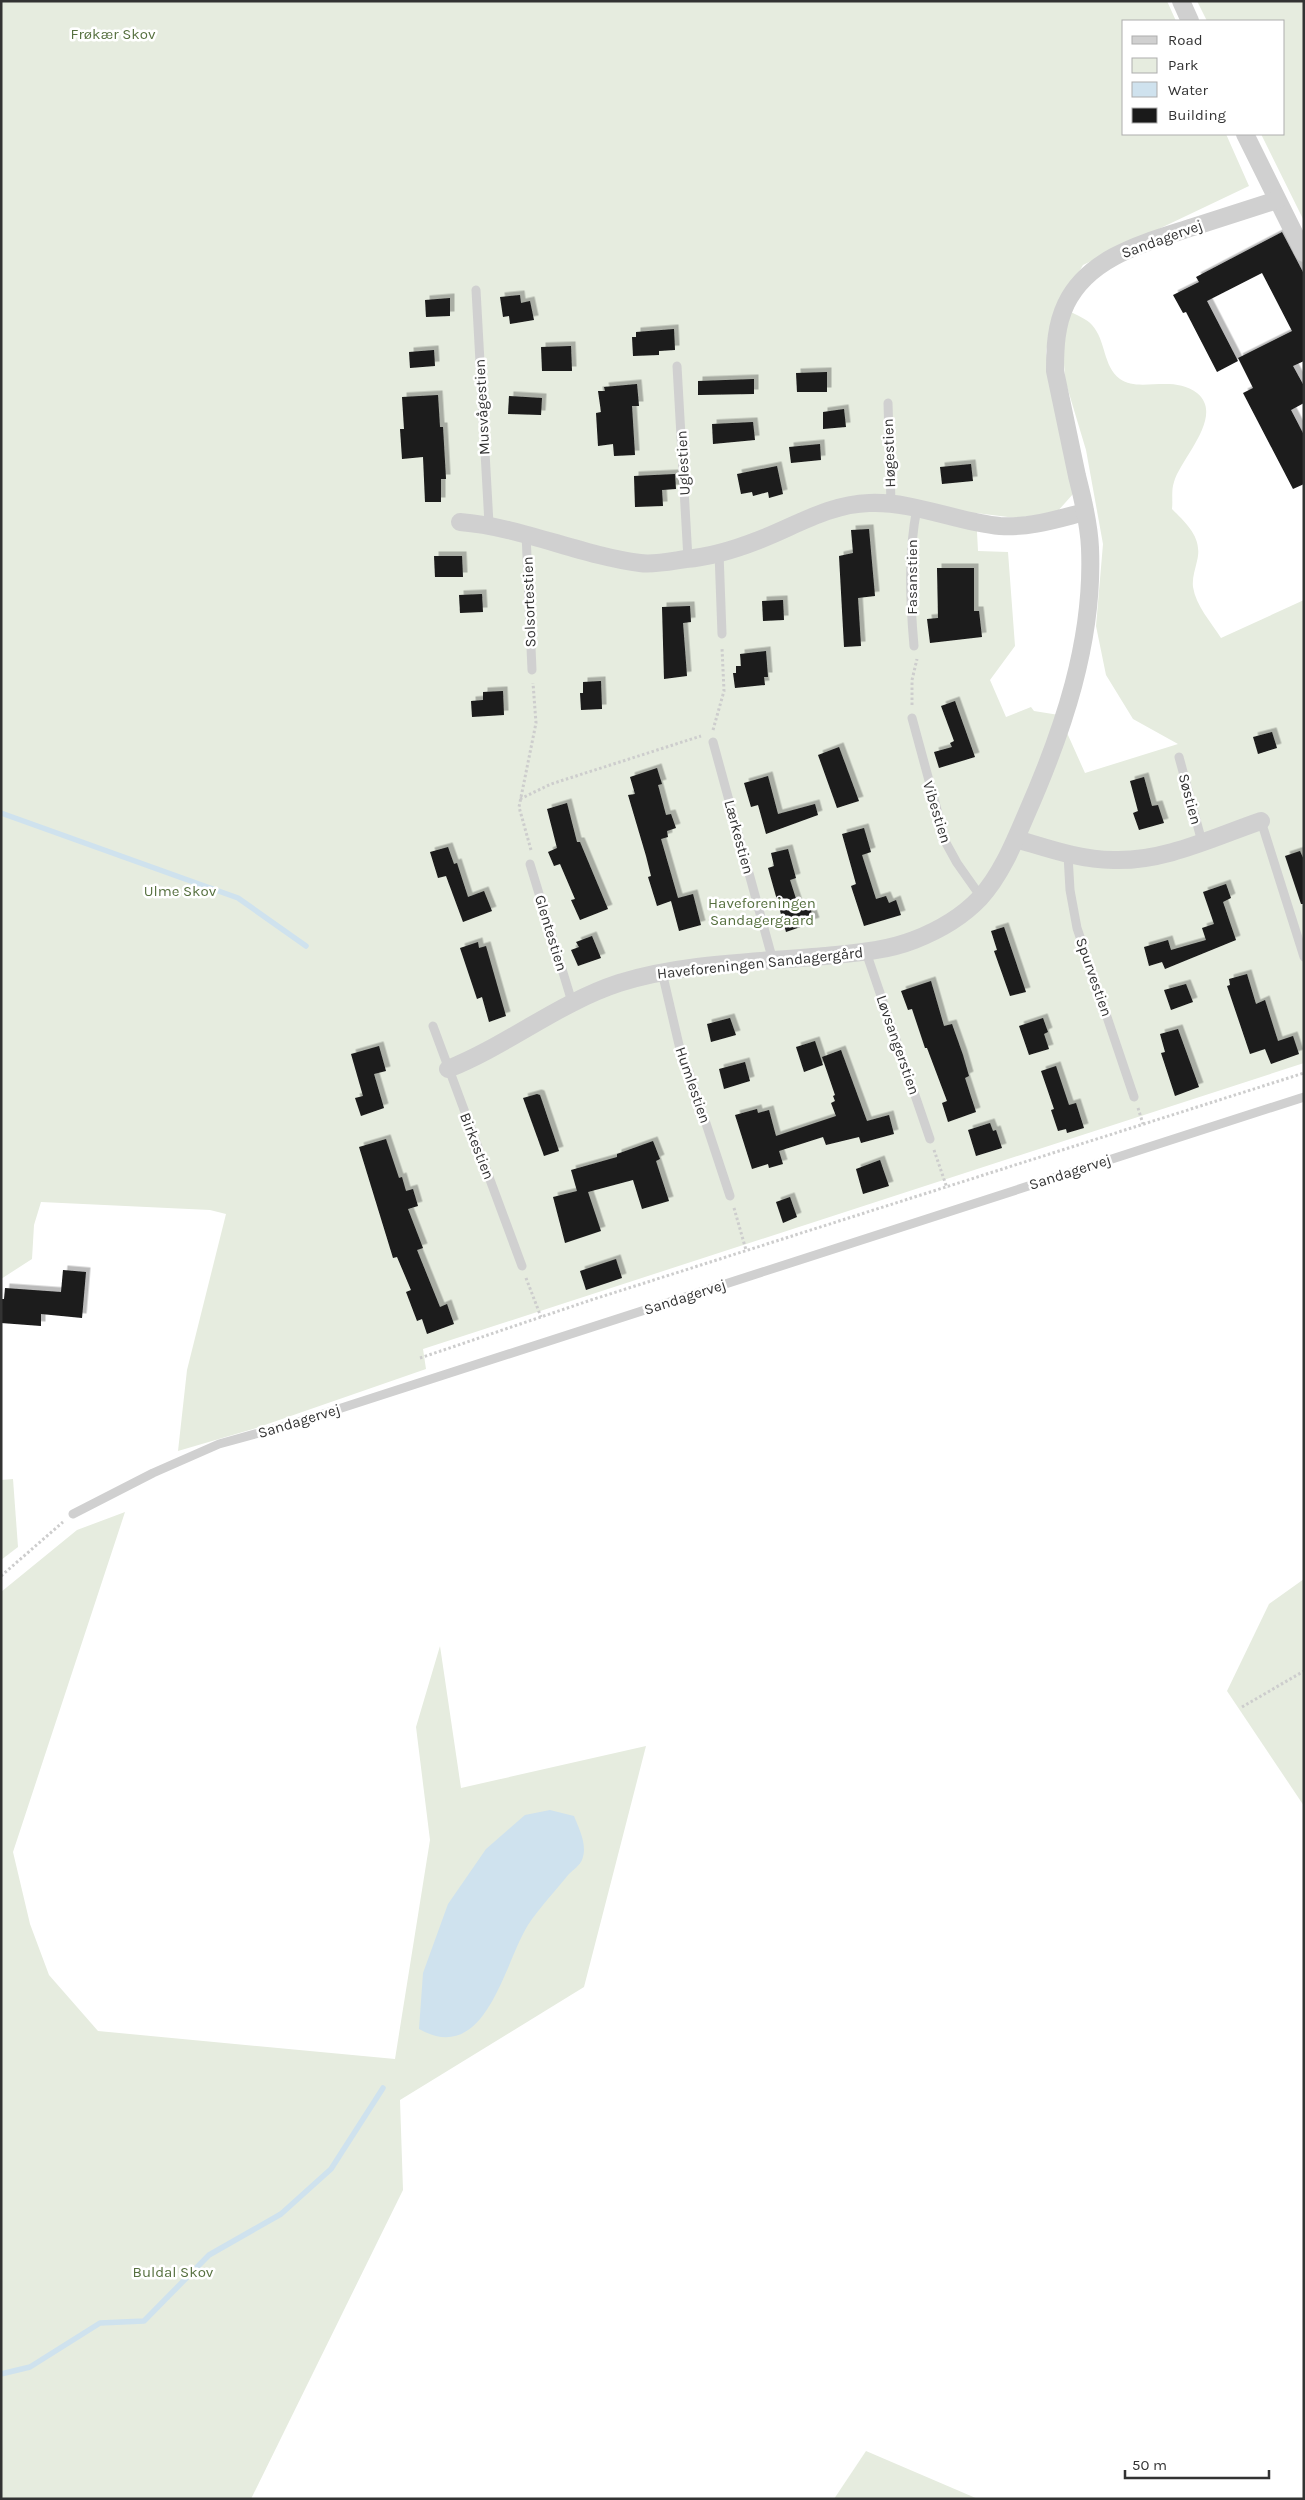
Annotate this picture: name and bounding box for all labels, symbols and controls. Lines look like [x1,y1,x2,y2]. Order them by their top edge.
legend [1122,20,1285,135]
park label: Frøkær Skov [71,25,156,43]
text: Road [1168,31,1203,49]
text: Park [1168,56,1198,74]
text: Water [1168,81,1209,99]
text: Building [1168,106,1226,124]
street label: Sandagervej [1119,216,1205,262]
street label: Musvågestien [470,358,494,456]
street label: Høgestien [879,418,899,488]
street label: Uglestien [672,430,694,496]
street label: Fasanstien [903,539,921,615]
street label: Solsortestien [518,556,540,648]
street label: Søstien [1175,772,1205,826]
street label: Vibestien [919,779,955,845]
street label: Lærkestien [720,798,758,876]
park label: Ulme Skov [144,882,217,900]
street label: Glentestien [531,893,571,973]
park label: Haveforeningen Sandagergaard [708,894,816,929]
street label: Spurvestien [1072,935,1116,1019]
street label: Haveforeningen Sandagergård [656,943,864,983]
street label: Løvsangerstien [873,993,923,1097]
street label: Humlestien [672,1044,714,1126]
street label: Birkestien [456,1110,498,1182]
street label: Sandagervej [1027,1150,1113,1194]
street label: Sandagervej [642,1275,728,1319]
street label: Sandagervej [256,1400,342,1442]
park label: Buldal Skov [133,2263,214,2281]
scale bar [1125,2448,1269,2480]
text: 50 m [1132,2456,1167,2474]

